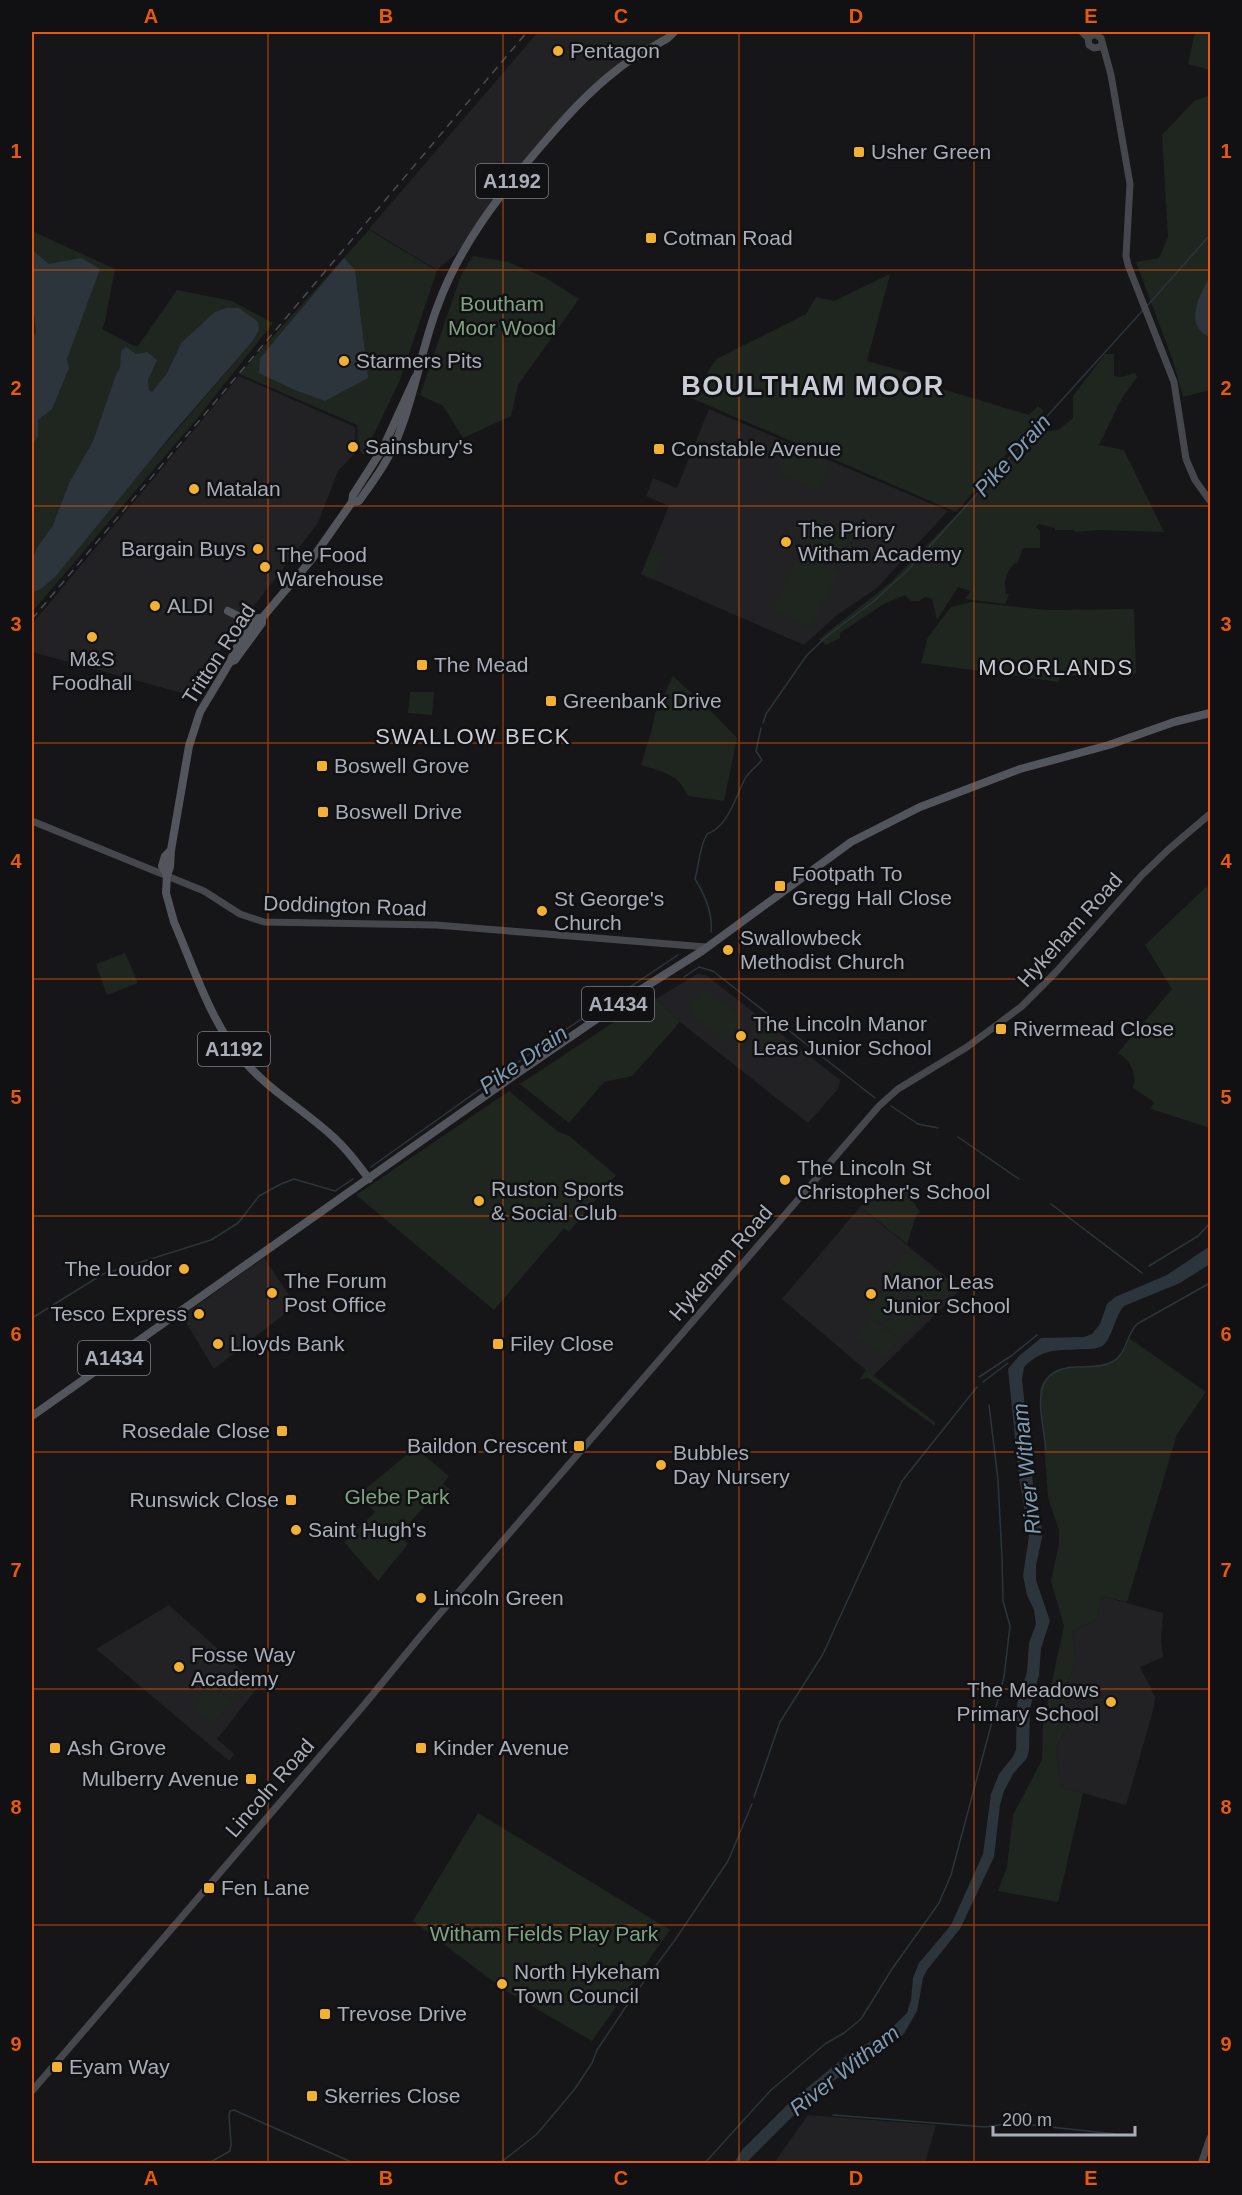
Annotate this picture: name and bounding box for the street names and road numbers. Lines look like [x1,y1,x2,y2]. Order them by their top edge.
road number: A1192 [476,164,548,198]
street label: Tritton Road [178,599,259,708]
street label: Hykeham Road [1013,868,1127,991]
street label: Doddington Road [263,891,427,920]
road number: A1434 [582,987,654,1021]
road number: A1192 [198,1032,270,1066]
street label: Hykeham Road [664,1201,777,1325]
road number: A1434 [78,1341,150,1375]
street label: Lincoln Road [221,1734,319,1841]

